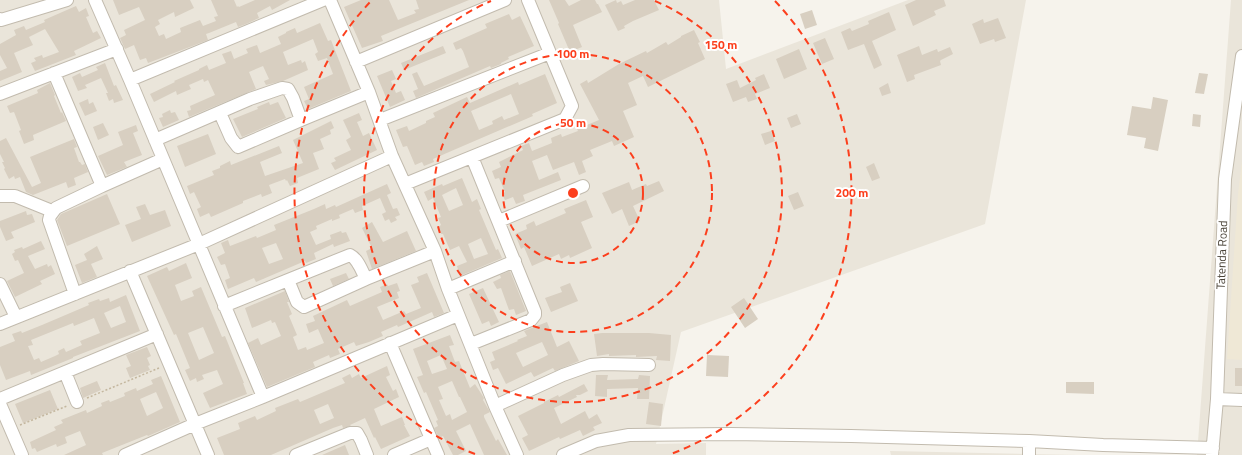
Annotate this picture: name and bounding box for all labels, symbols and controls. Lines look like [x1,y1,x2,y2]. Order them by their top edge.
text: 150 m [705,35,737,54]
text: 100 m [557,44,589,63]
text: 50 m [560,113,586,132]
text: 200 m [836,183,868,202]
centre of rings [566,186,580,200]
street label: Tatenda Road [1211,220,1232,290]

